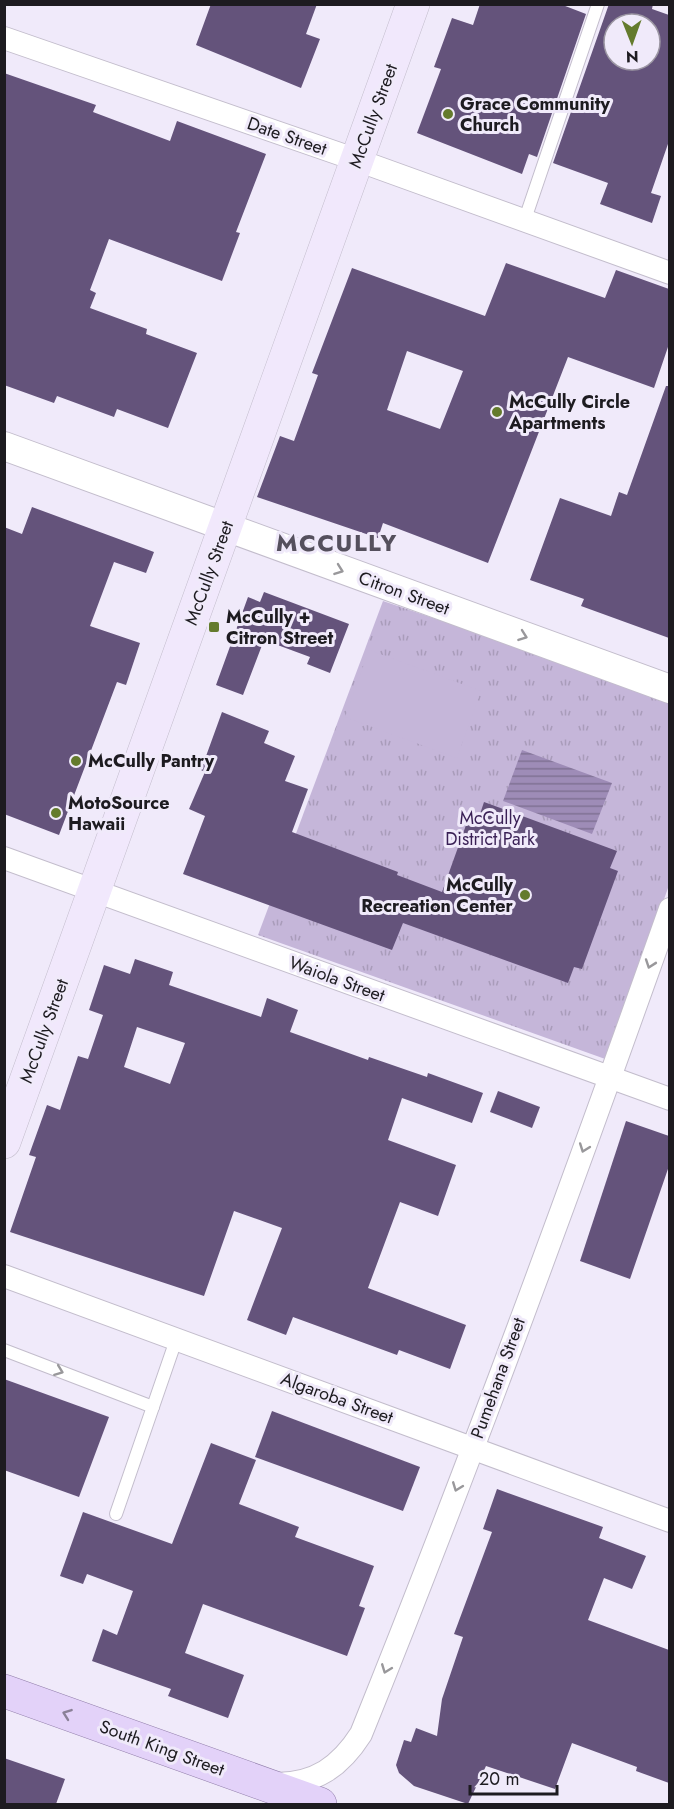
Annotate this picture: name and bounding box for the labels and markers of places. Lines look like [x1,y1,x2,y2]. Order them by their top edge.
place label: Grace Community Church [460,91,611,138]
marker: Grace Community Church [441,107,455,121]
place label: McCully Circle Apartments [508,389,630,436]
marker: McCully Circle Apartments [490,405,504,419]
place label: McCully + Citron Street [226,604,334,651]
marker: McCully + Citron Street [207,620,221,634]
place label: McCully Pantry [88,748,215,774]
marker: McCully Pantry [69,754,83,768]
place label: MotoSource Hawaii [68,790,170,837]
marker: MotoSource Hawaii [49,806,63,820]
place label: McCully Recreation Center [361,872,514,919]
marker: McCully Recreation Center [518,888,532,902]

